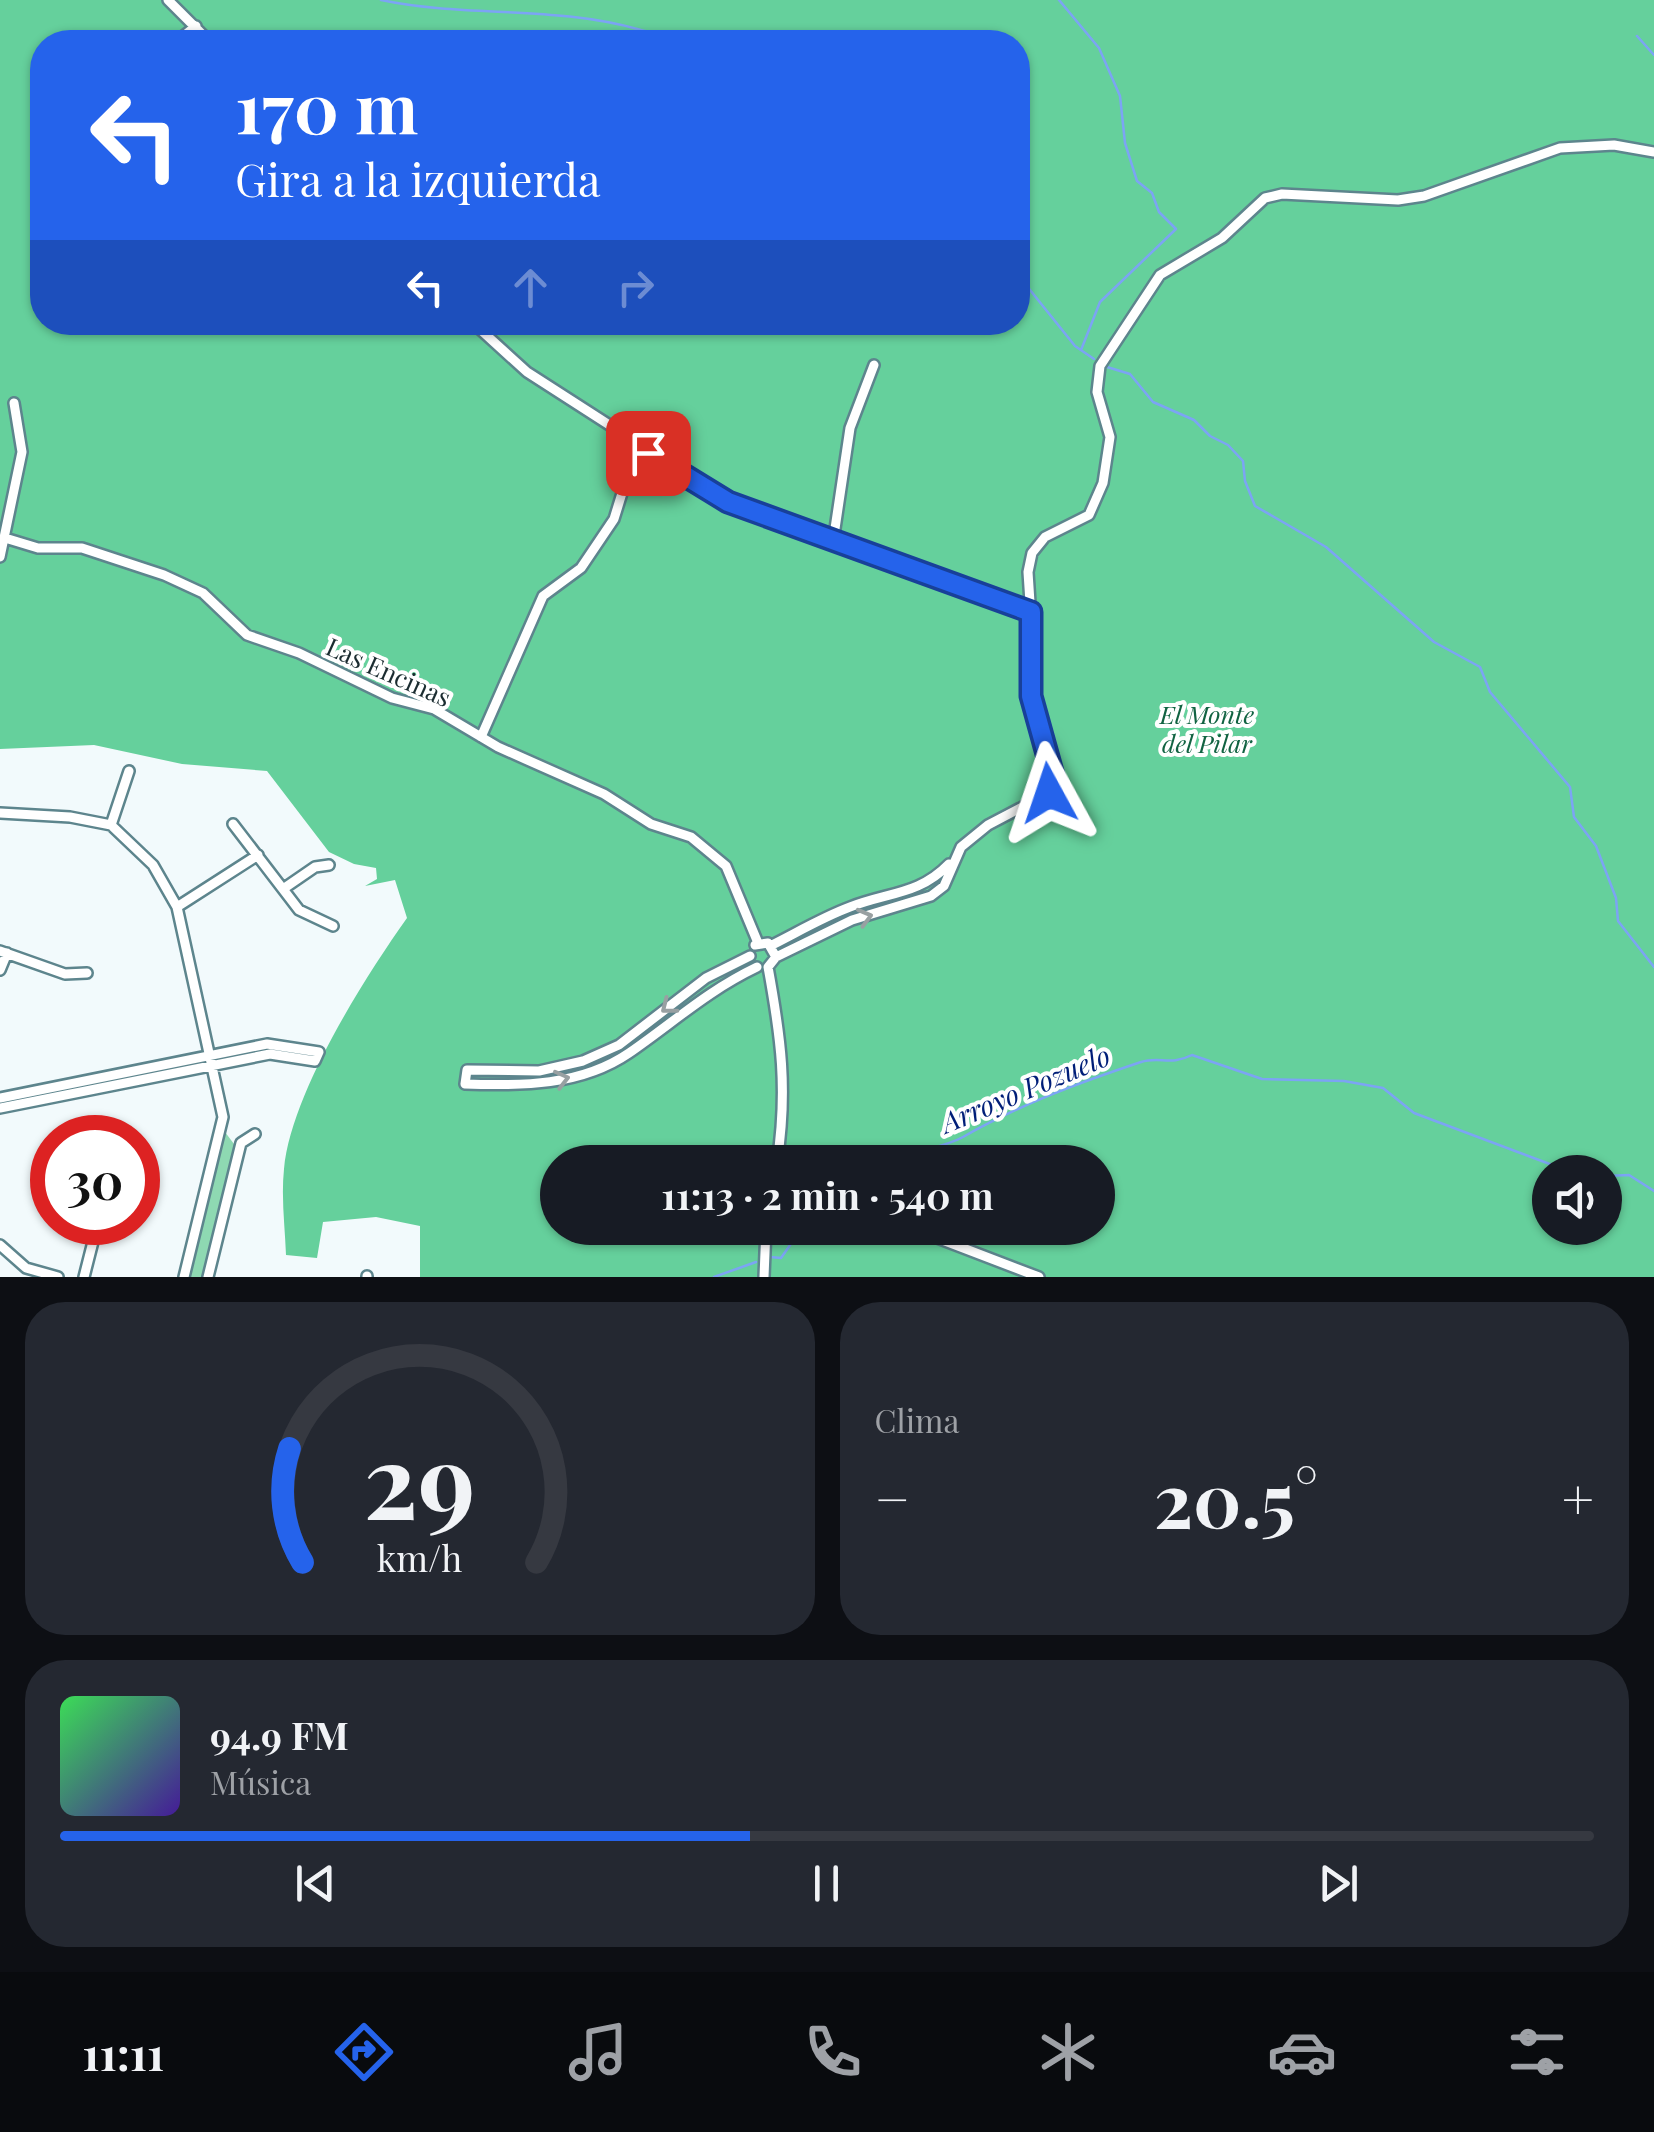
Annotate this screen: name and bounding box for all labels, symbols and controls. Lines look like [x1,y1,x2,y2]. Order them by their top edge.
text: 170 m [235,58,418,152]
icon: left [70,70,200,200]
text: Gira a la izquierda [235,148,600,208]
icon: left [398,260,453,315]
icon: ahead [503,260,558,315]
icon: right [608,260,663,315]
pin [606,411,691,496]
icon: arrive [621,426,676,481]
street label: Las Encinas [322,629,456,713]
park label: El Monte del Pilar [1159,697,1254,759]
position arrow [997,741,1101,845]
one-way arrow [856,908,873,929]
one-way arrow [661,996,679,1013]
water label: Arroyo Pozuelo [932,1036,1115,1141]
one-way arrow [553,1070,570,1091]
speed limit sign: 30 [30,1115,160,1245]
map controls [1532,1155,1622,1245]
button: sound [1532,1155,1622,1245]
text: 11:13 · 2 min · 540 m [661,1169,994,1220]
text: Clima [875,1398,959,1441]
text: 29 [364,1407,476,1546]
text: 20.5° [1154,1447,1318,1547]
text: − [875,1460,910,1534]
text: + [1562,1460,1594,1534]
text: km/h [377,1533,463,1581]
text: 94.9 FM [210,1709,349,1760]
text: Música [210,1760,311,1803]
icon: previous [288,1856,343,1911]
icon: pause [799,1856,854,1911]
icon: next [1311,1856,1366,1911]
icon: directions [329,2017,399,2087]
icon: music [563,2017,633,2087]
icon: phone [798,2017,868,2087]
icon: climate [1033,2017,1103,2087]
icon: car [1267,2017,1337,2087]
icon: filters [1502,2017,1572,2087]
text: 11:11 [82,2022,164,2082]

